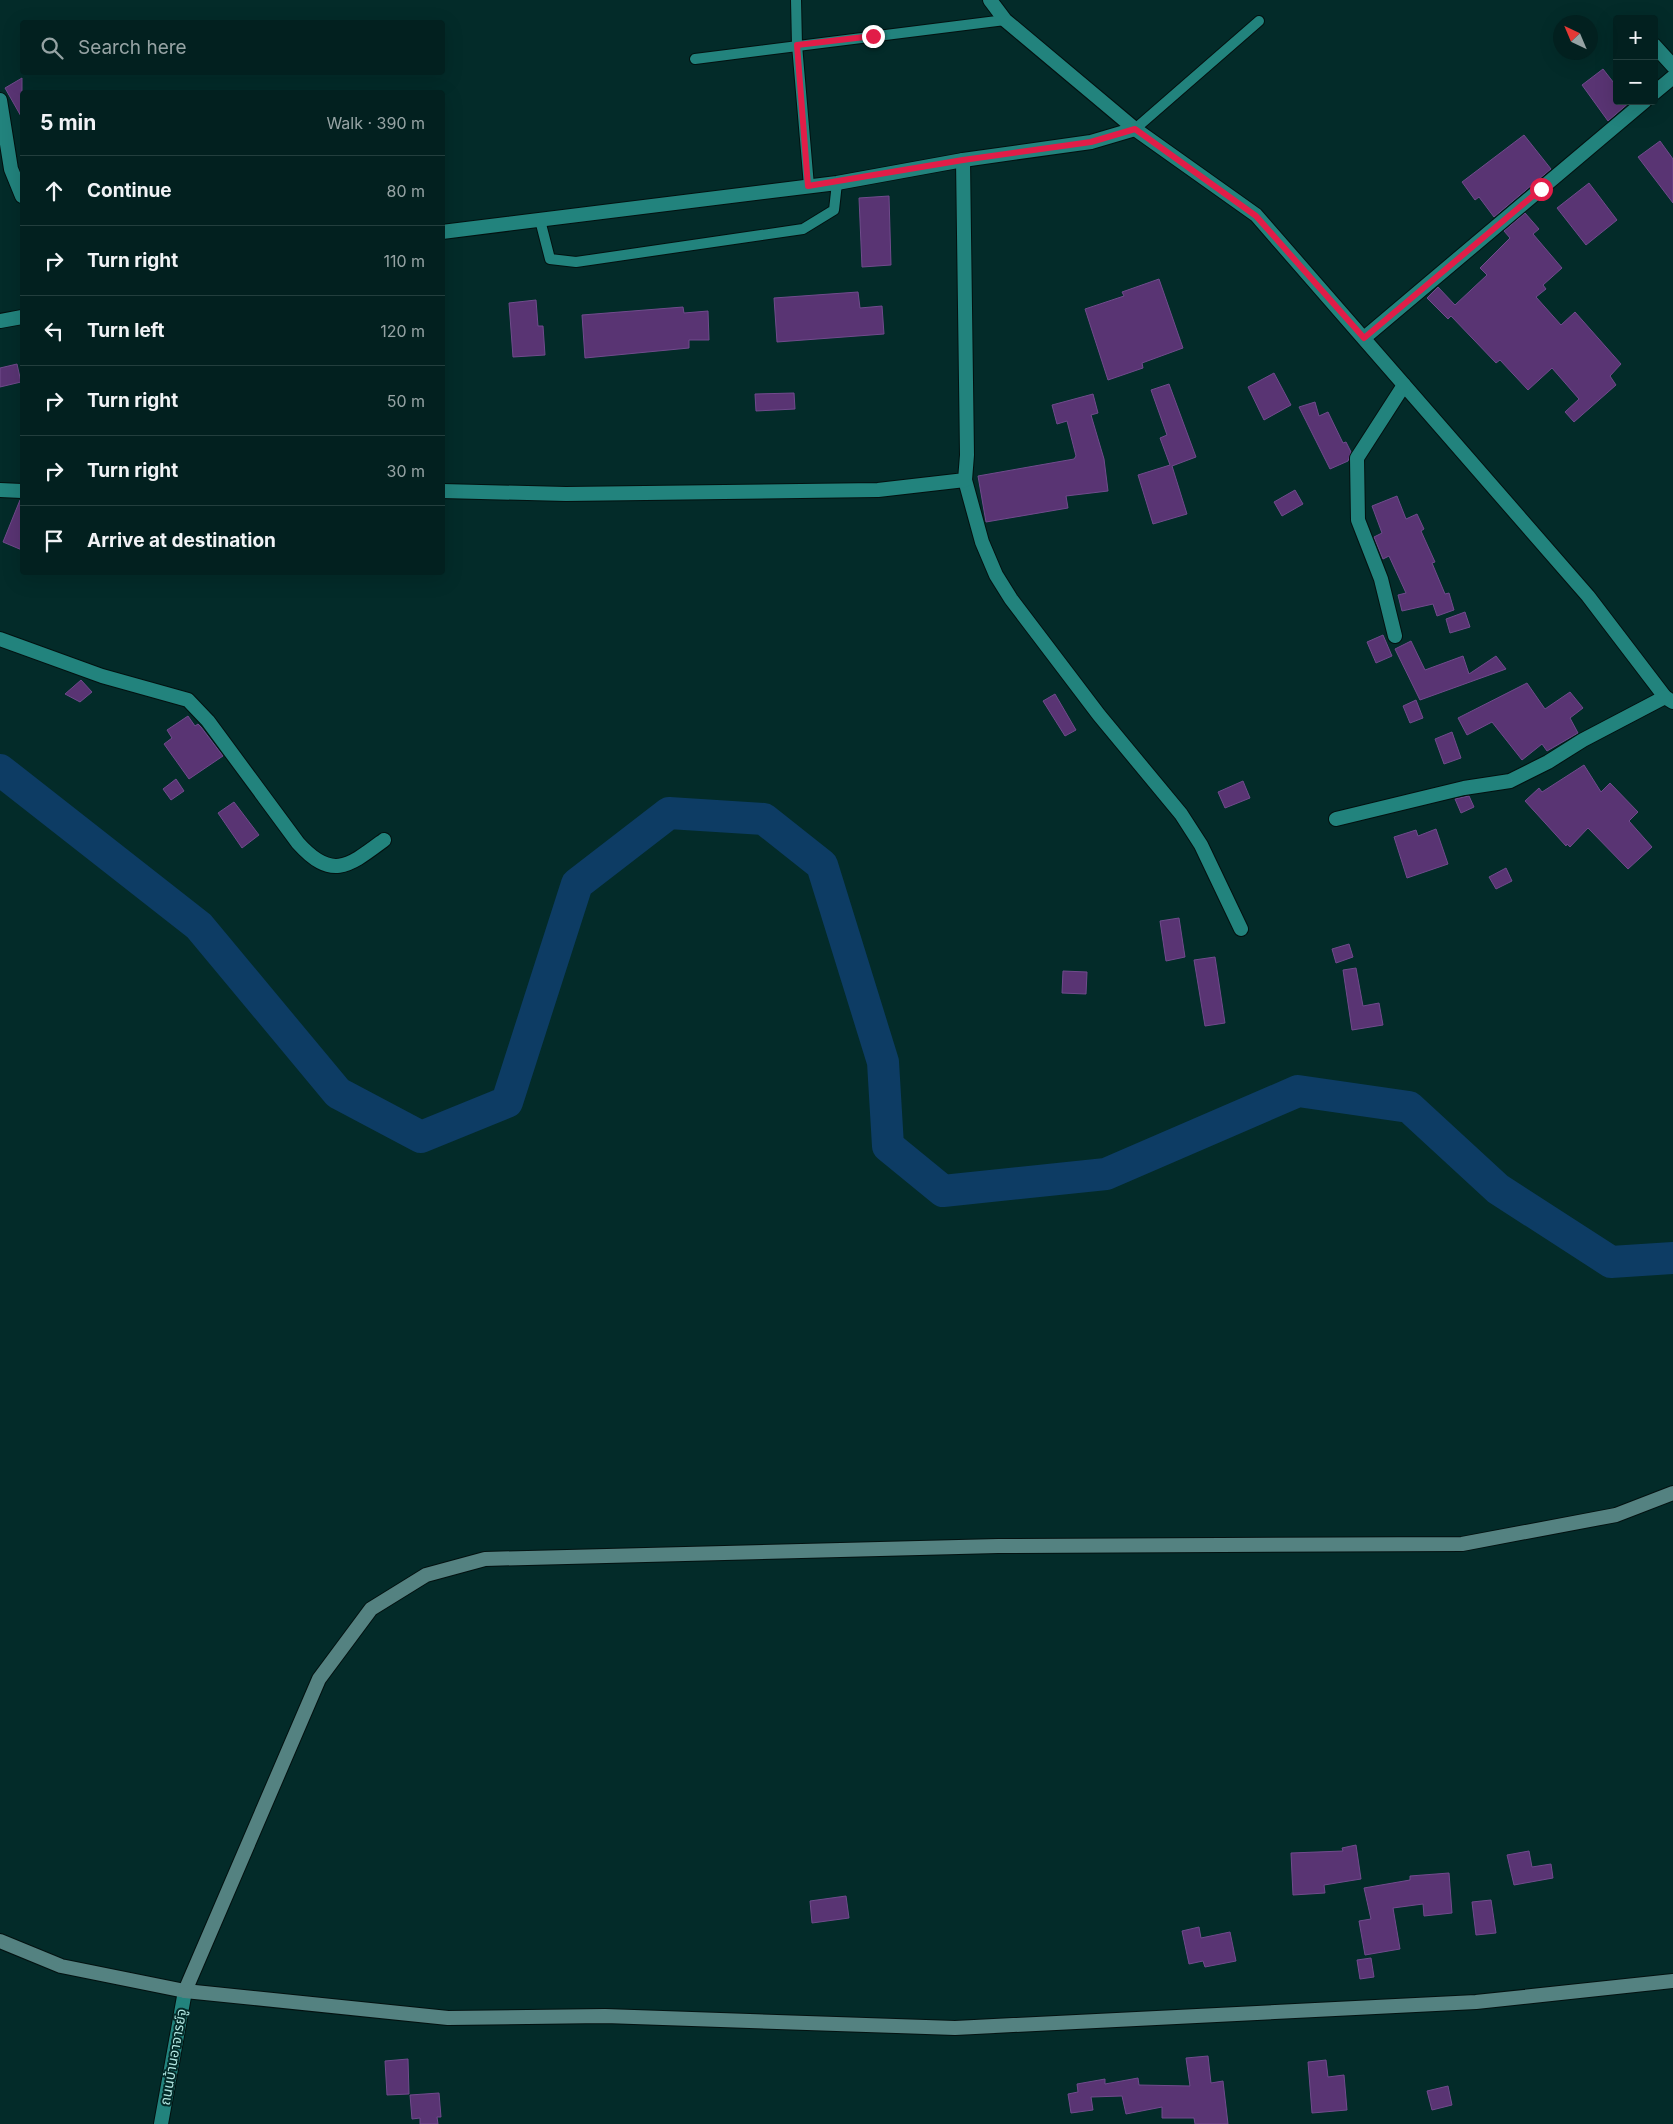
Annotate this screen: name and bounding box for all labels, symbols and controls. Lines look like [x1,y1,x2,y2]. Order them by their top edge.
north arrow [1553,15,1598,60]
map controls [1613,15,1658,105]
button: + [1613,15,1658,60]
search box [20,20,445,75]
route end [862,25,885,48]
icon: search [38,34,66,62]
text: Search here [78,36,187,59]
button: − [1613,60,1658,105]
text: 5 min [40,110,96,135]
text: Walk · 390 m [326,113,425,133]
icon: ahead [40,177,68,205]
route start [1530,178,1553,201]
text: Continue [87,179,172,202]
text: 80 m [386,181,425,201]
icon: right [40,247,68,275]
text: Turn right [87,249,178,272]
text: 110 m [383,251,425,271]
icon: left [40,317,68,345]
text: Turn left [87,319,165,342]
text: 120 m [380,321,425,341]
icon: right [40,387,68,415]
text: Turn right [87,389,178,412]
text: 50 m [387,391,425,411]
icon: right [40,457,68,485]
text: Turn right [87,459,178,482]
text: 30 m [387,461,425,481]
icon: arrive [40,527,68,555]
text: Arrive at destination [87,529,276,552]
street label: ถนนบ้านอาจารย์จู [156,2007,190,2107]

